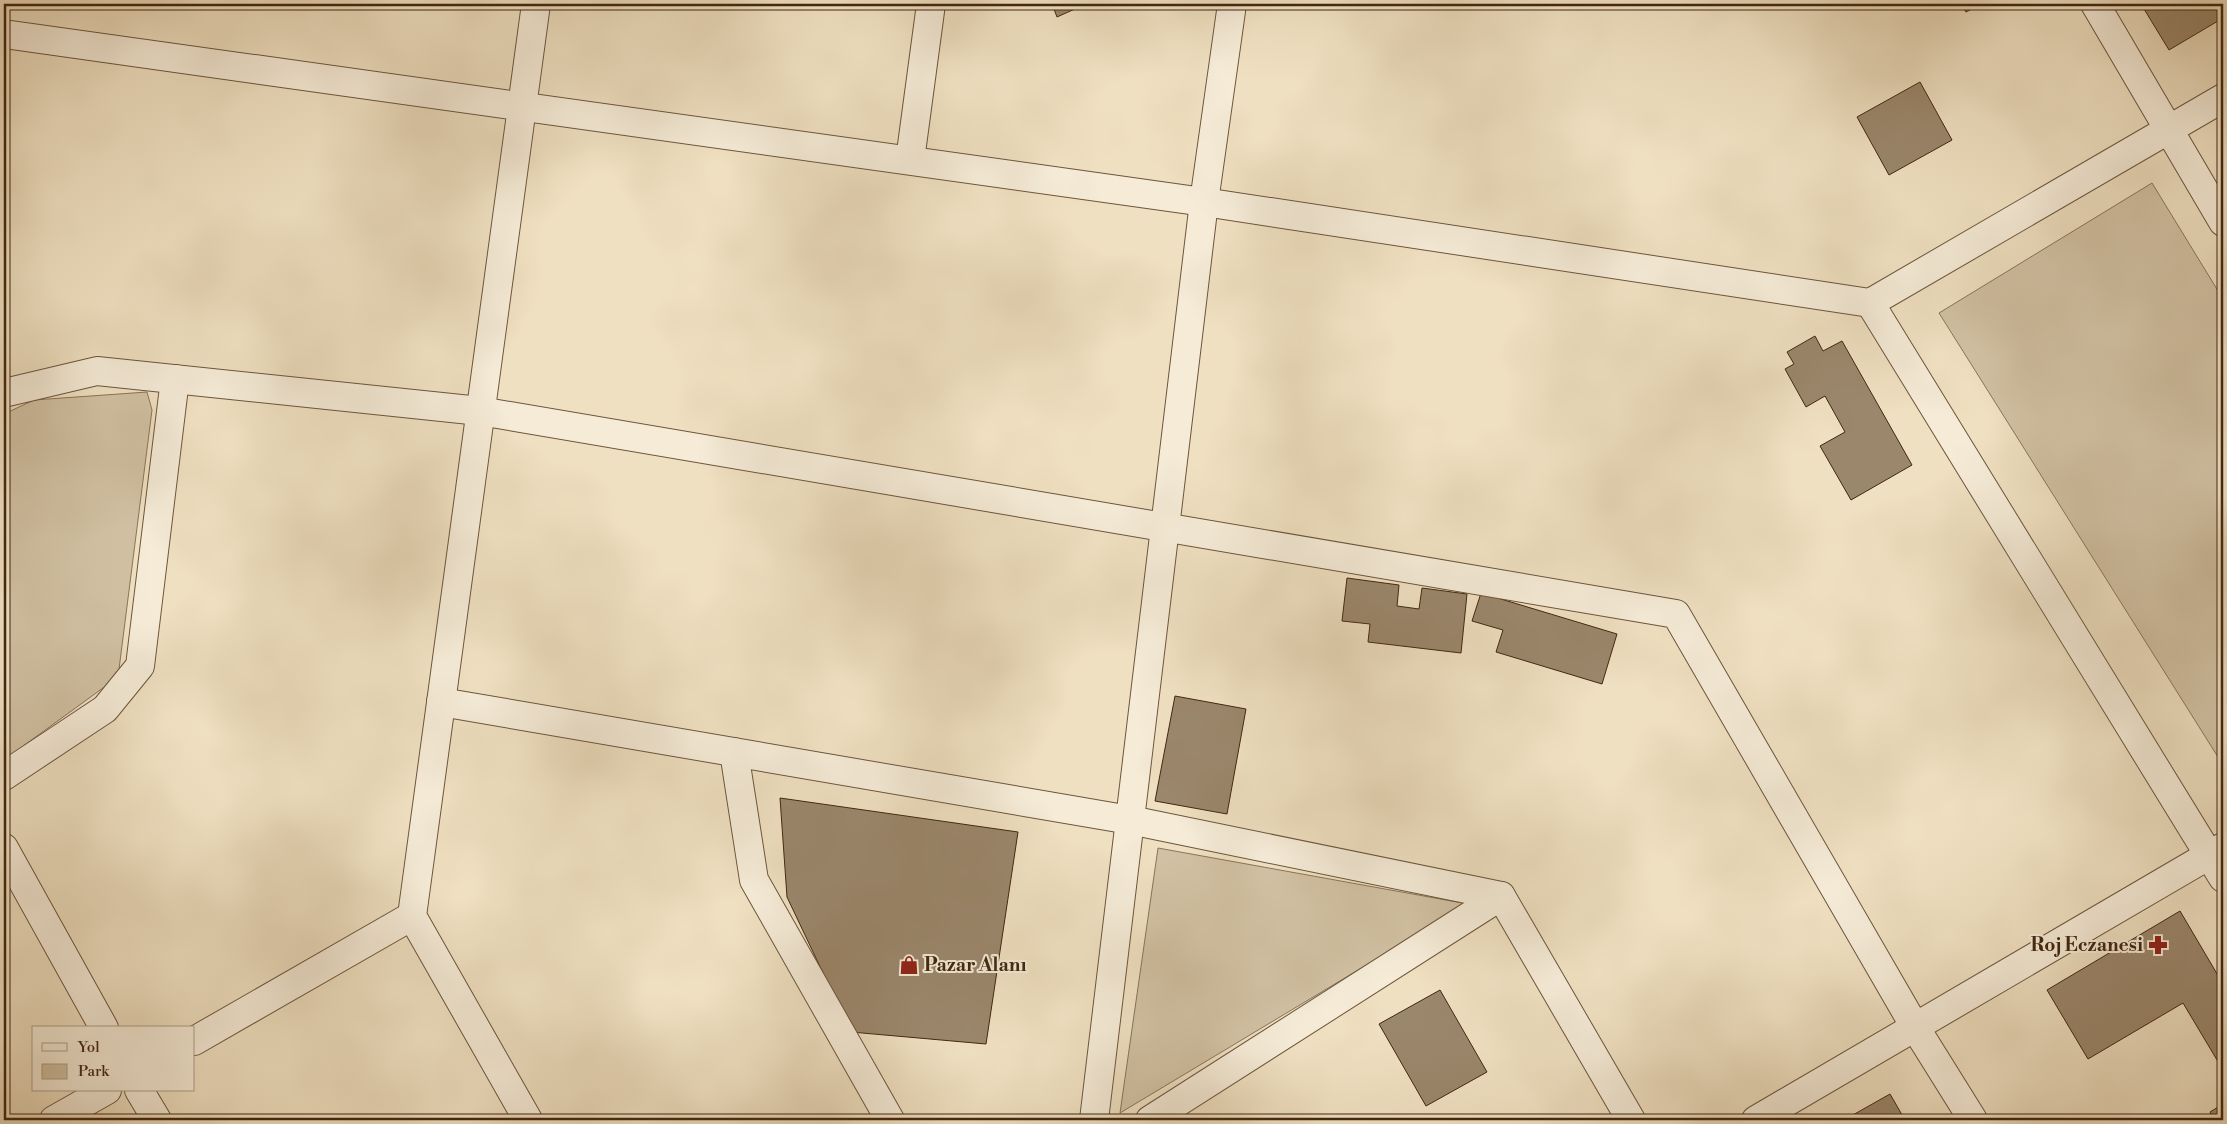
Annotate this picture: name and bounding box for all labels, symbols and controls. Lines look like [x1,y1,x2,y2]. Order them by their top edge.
place label: Roj Eczanesi [2030,933,2143,957]
pharmacy icon: Roj Eczanesi [2147,934,2169,956]
place label: Pazar Alanı [924,953,1027,977]
shop icon: Pazar Alanı [898,954,920,976]
legend [32,1026,195,1092]
text: Yol [77,1038,100,1057]
text: Park [78,1062,110,1081]

